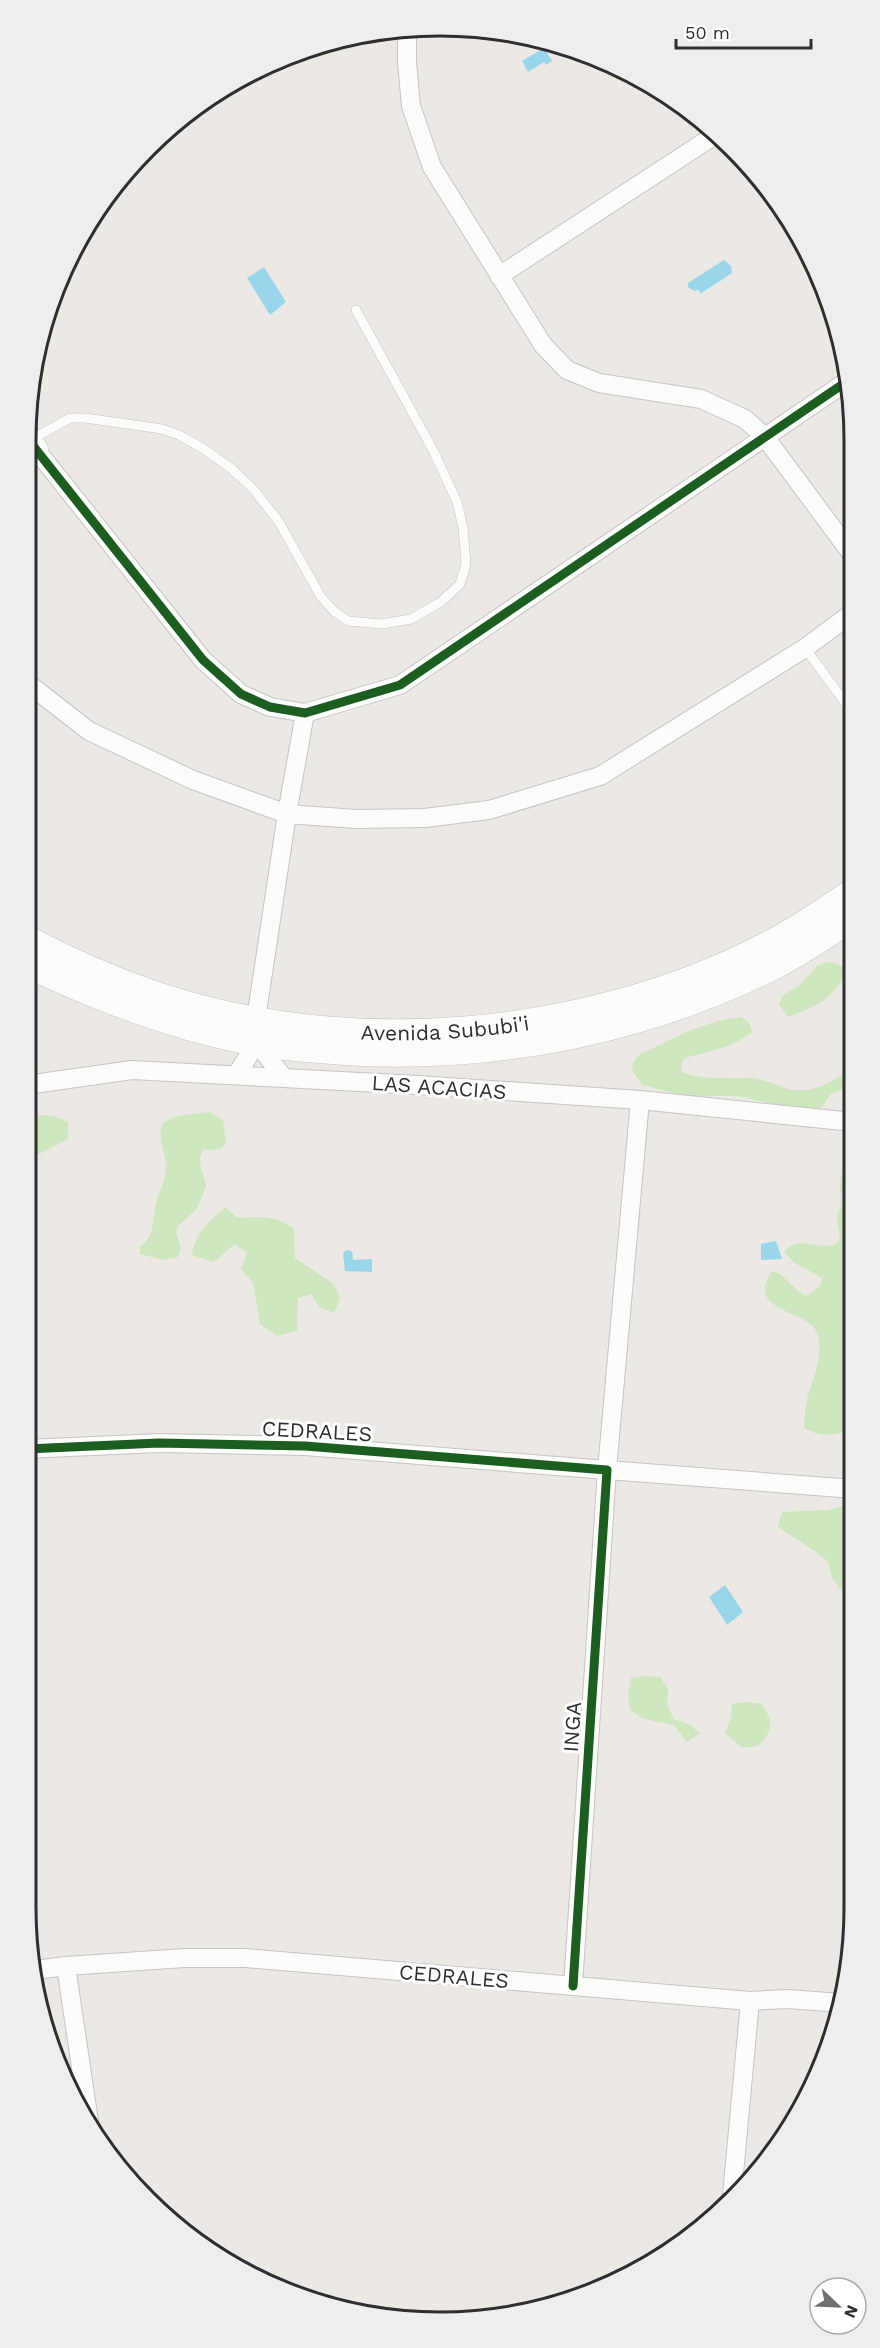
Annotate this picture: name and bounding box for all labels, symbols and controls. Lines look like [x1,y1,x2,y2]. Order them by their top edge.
scale bar [676,12,811,50]
text: 50 m [685,22,730,43]
street label: Avenida Sububi'i [360,1010,531,1045]
street label: LAS ACACIAS [371,1070,507,1104]
street label: CEDRALES [261,1416,373,1446]
street label: INGA [558,1701,586,1753]
street label: CEDRALES [398,1959,510,1993]
north arrow [808,2276,868,2336]
text: N [840,2302,862,2321]

